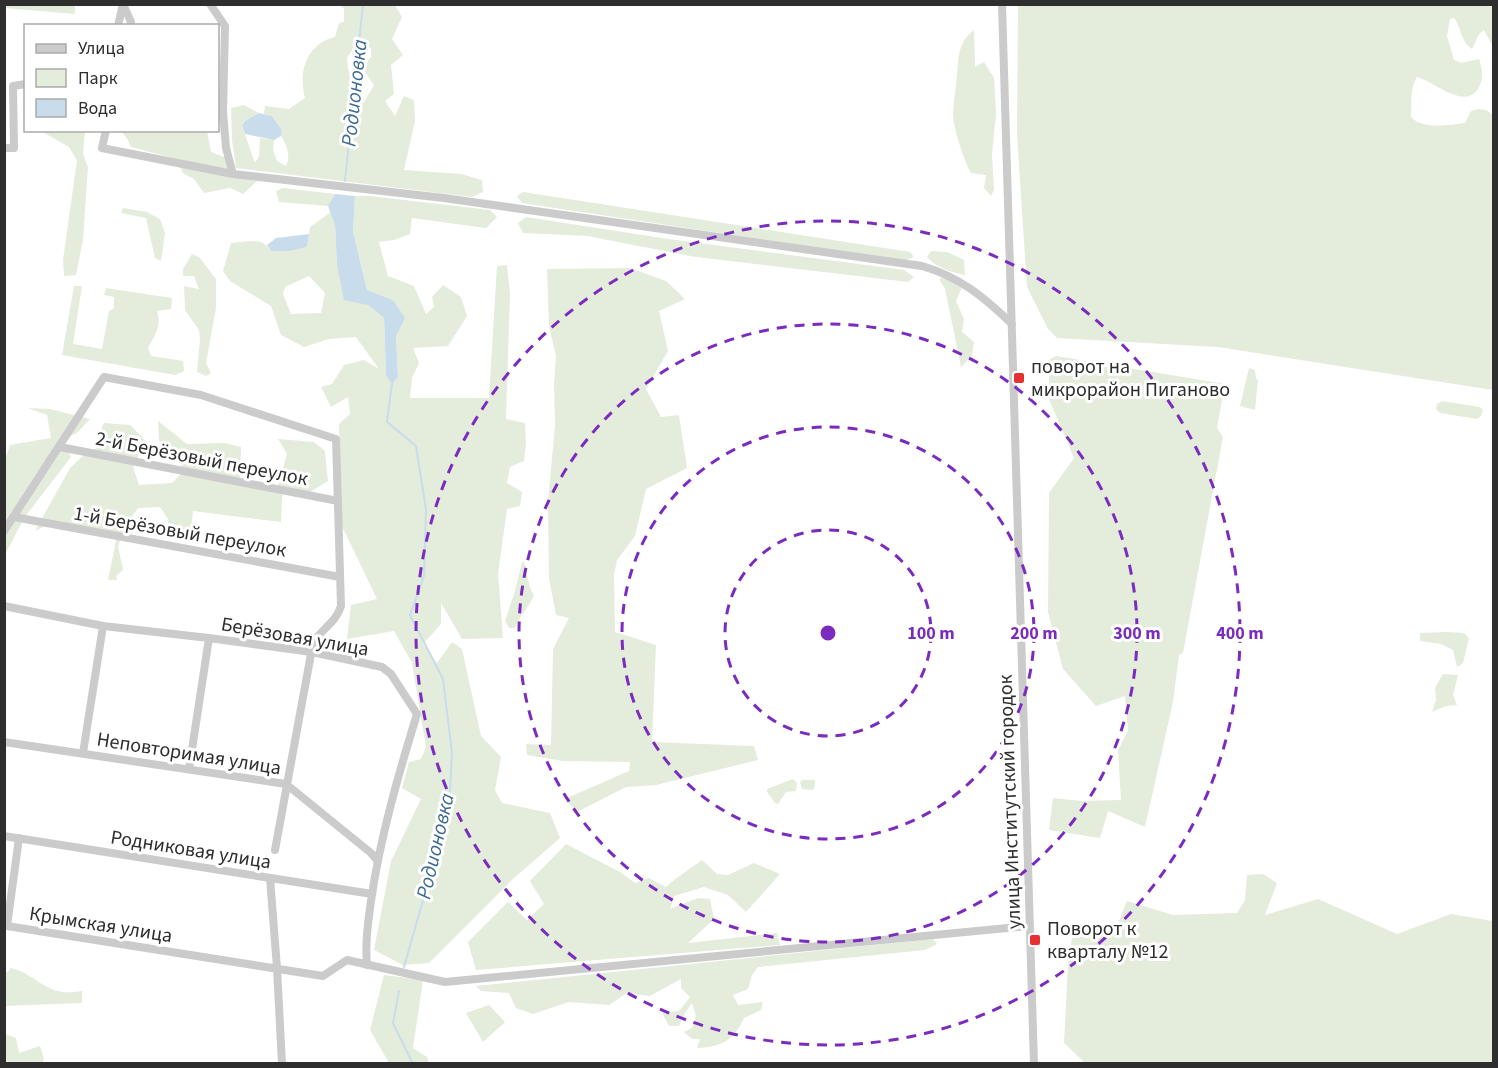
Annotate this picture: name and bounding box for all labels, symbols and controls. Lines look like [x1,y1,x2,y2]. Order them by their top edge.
legend [24,24,219,132]
text: Улица [78,36,125,61]
water label: Родионовка [333,38,375,148]
text: Парк [78,66,118,91]
text: Вода [78,96,117,121]
place label: поворот на микрорайон Пиганово [1031,353,1230,404]
marker: поворот на микрорайон Пиганово [1012,371,1026,385]
street label: 2-й Берёзовый переулок [93,425,310,493]
street label: 1-й Берёзовый переулок [71,499,288,565]
street label: Берёзовая улица [219,610,371,664]
text: 100 m [907,621,955,646]
text: 200 m [1010,621,1058,646]
text: 300 m [1113,621,1161,646]
text: 400 m [1216,621,1264,646]
centre of rings [818,623,838,643]
street label: улица Институтский городок [992,674,1028,930]
street label: Неповторимая улица [95,726,283,782]
water label: Родионовка [408,790,462,902]
street label: Родниковая улица [109,823,273,877]
street label: Крымская улица [27,900,174,950]
place label: Поворот к кварталу №12 [1047,915,1169,966]
marker: Поворот к кварталу №12 [1028,933,1042,947]

